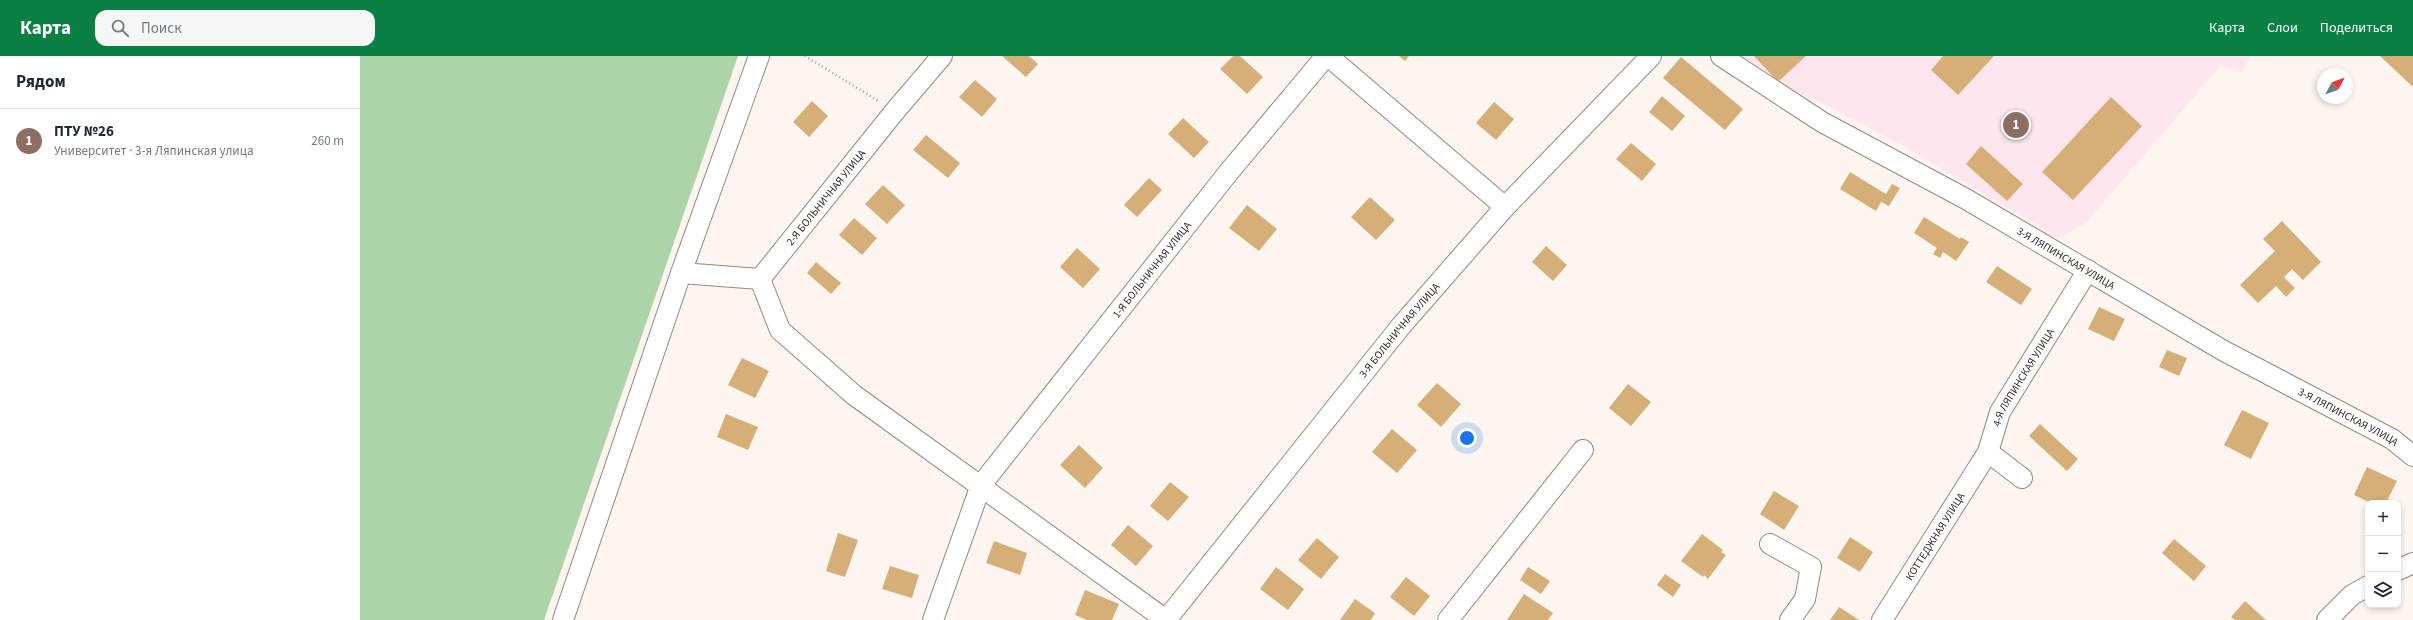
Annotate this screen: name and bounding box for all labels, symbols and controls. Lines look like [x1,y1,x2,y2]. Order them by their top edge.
search box [95,10,375,46]
text: Карта [20,15,71,42]
icon: search [109,17,131,39]
text: Поиск [141,18,182,39]
text: Карта [2209,18,2245,38]
text: Слои [2267,18,2298,38]
text: Поделиться [2320,18,2393,38]
north arrow [2317,68,2353,104]
text: Рядом [16,70,66,94]
pin: 1 [2003,110,2029,140]
text: ПТУ №26 [54,121,114,142]
text: 1 [26,132,32,150]
text: 260 m [311,132,344,150]
text: Университет · 3-я Ляпинская улица [54,142,254,160]
street label: 2-Я БОЛЬНИЧНАЯ УЛИЦА [783,147,869,249]
street label: 1-Я БОЛЬНИЧНАЯ УЛИЦА [1109,219,1195,321]
street label: 3-Я ЛЯПИНСКАЯ УЛИЦА [2014,224,2118,293]
street label: 3-Я БОЛЬНИЧНАЯ УЛИЦА [1356,280,1443,381]
street label: 4-Я ЛЯПИНСКАЯ УЛИЦА [1989,326,2058,428]
street label: 3-Я ЛЯПИНСКАЯ УЛИЦА [2295,384,2402,449]
your location [1457,428,1477,448]
street label: КОТТЕДЖНАЯ УЛИЦА [1902,490,1969,583]
map controls [2365,500,2401,608]
button: + [2365,500,2401,536]
button: − [2365,536,2401,572]
button: layers [2365,572,2401,608]

